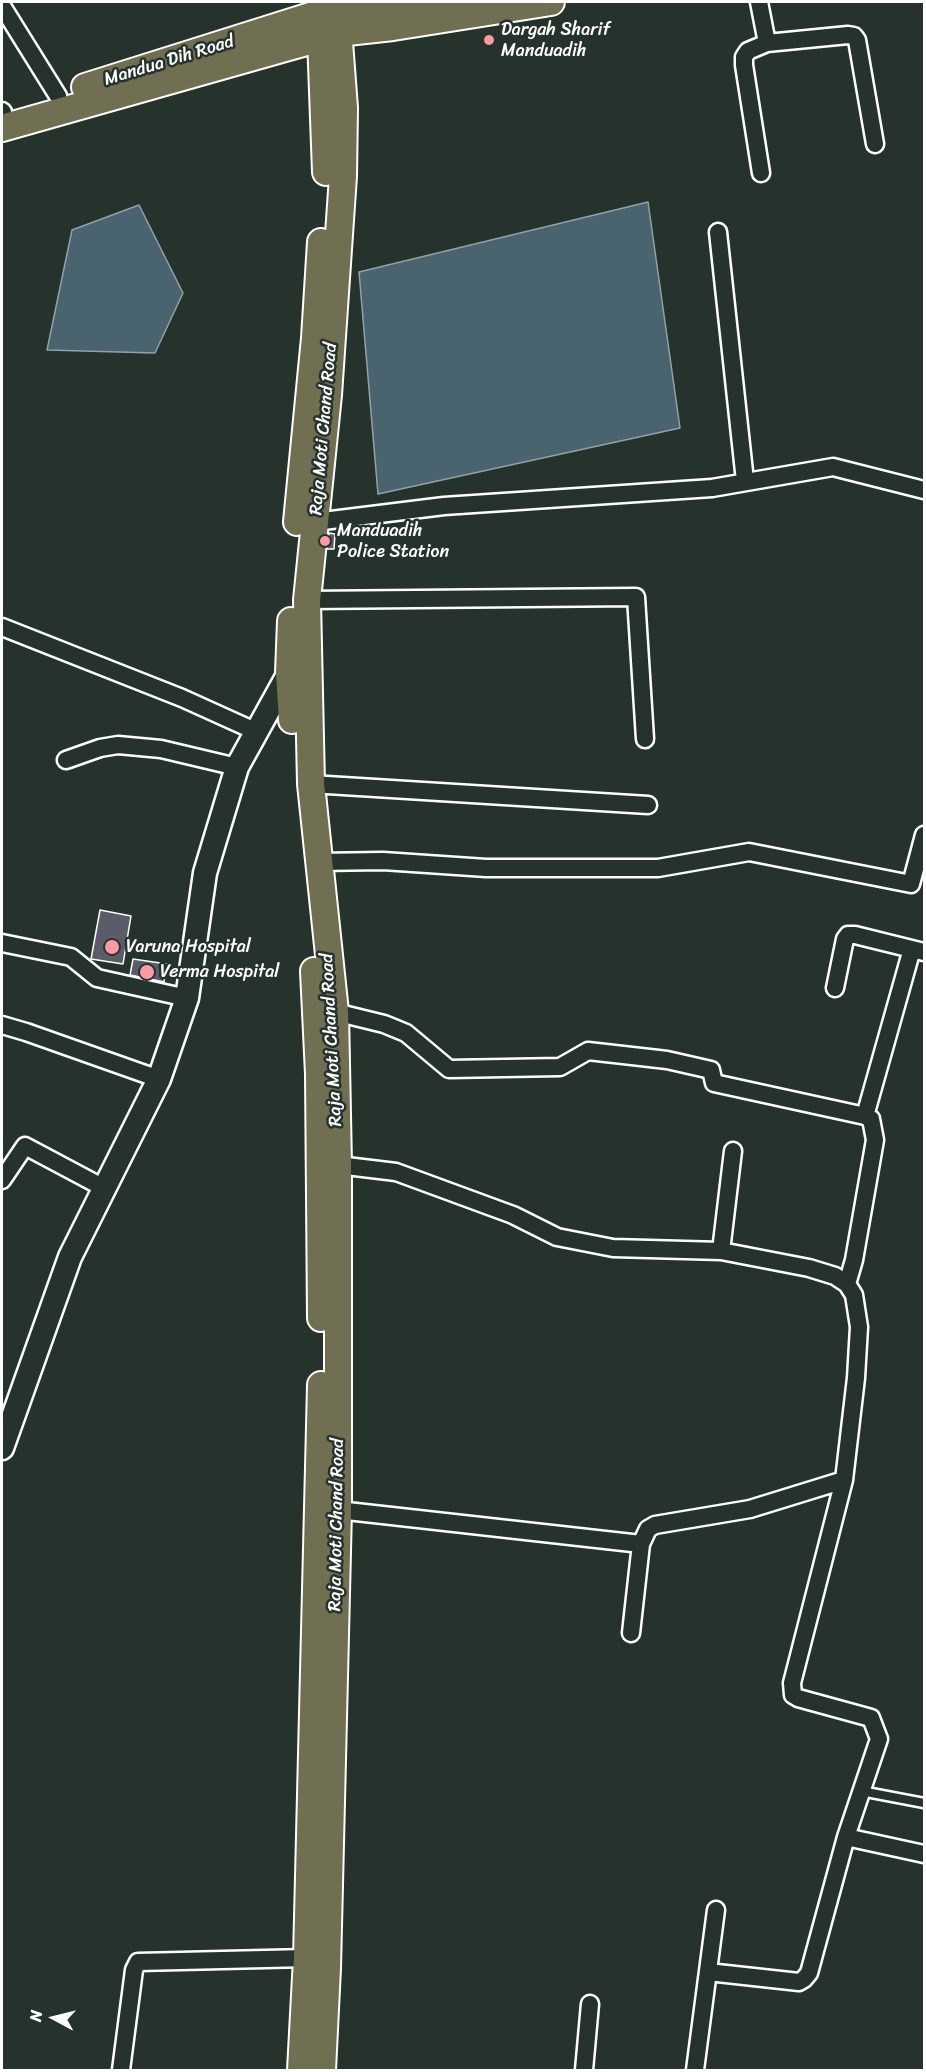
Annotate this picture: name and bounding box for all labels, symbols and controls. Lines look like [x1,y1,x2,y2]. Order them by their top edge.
place label: Dargah Sharif Manduadih [501,19,610,62]
street label: Mandua Dih Road [101,31,237,91]
marker: Dargah Sharif Manduadih [482,33,496,47]
street label: Raja Moti Chand Road [306,342,342,516]
place label: Manduadih Police Station [337,520,449,562]
marker: Manduadih Police Station [318,534,332,548]
place label: Varuna Hospital [126,936,251,958]
marker: Varuna Hospital [103,938,121,956]
street label: Raja Moti Chand Road [317,953,347,1127]
place label: Verma Hospital [160,961,279,983]
marker: Verma Hospital [138,963,156,981]
street label: Raja Moti Chand Road [325,1438,349,1612]
north arrow [24,1988,84,2048]
text: N [21,2008,51,2023]

